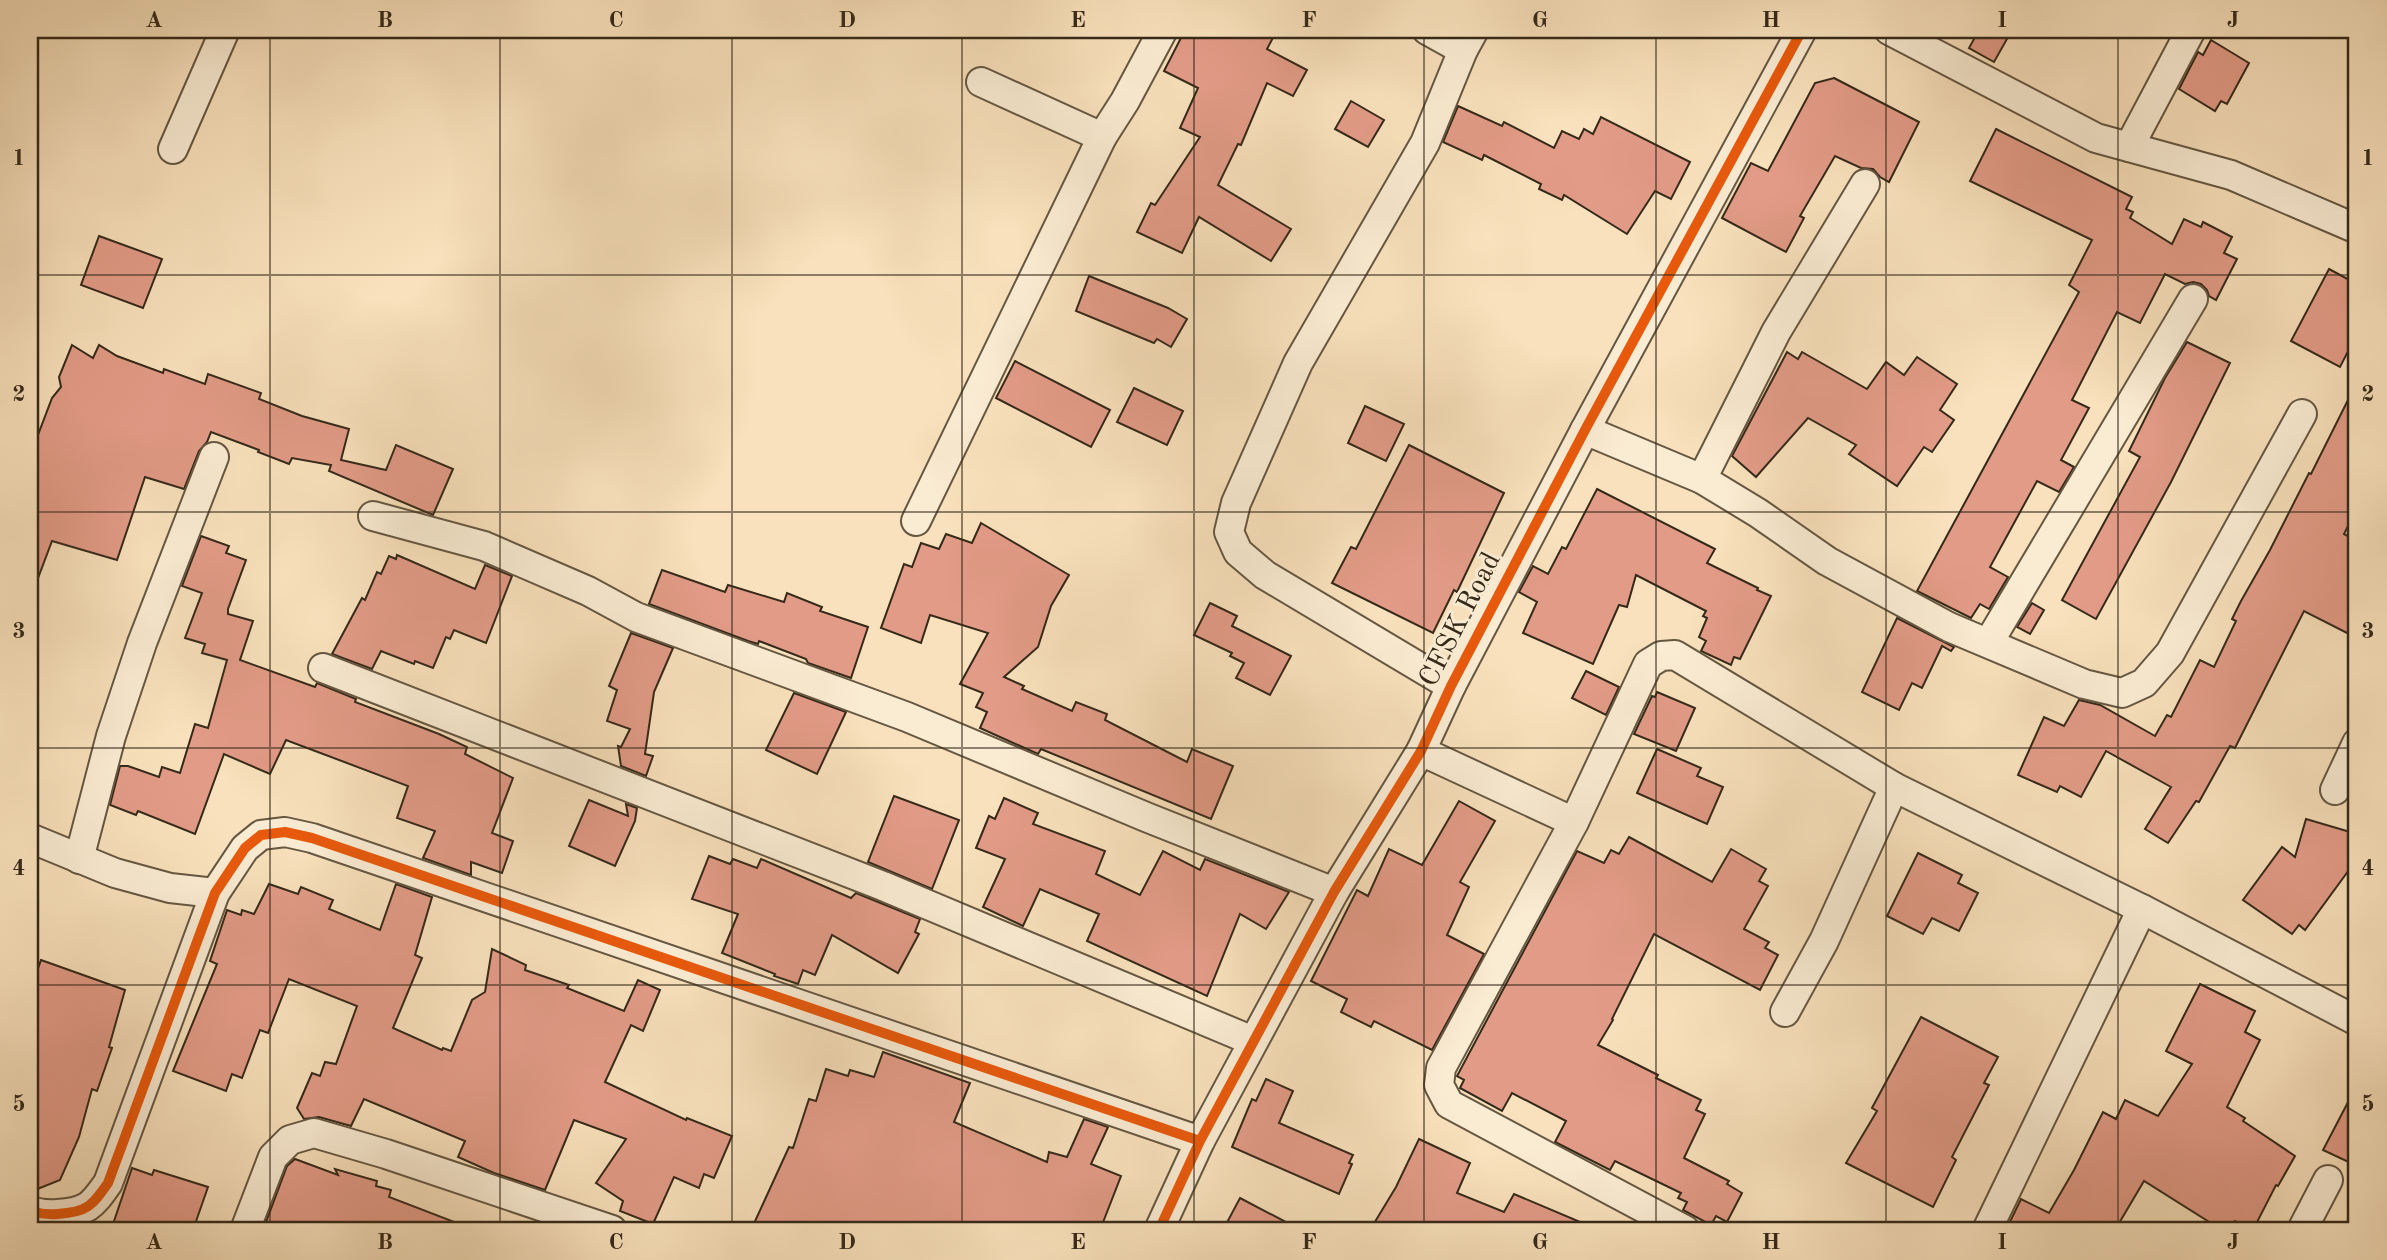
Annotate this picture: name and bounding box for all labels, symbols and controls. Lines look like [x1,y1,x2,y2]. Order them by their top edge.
text: A [145,9,163,32]
text: B [377,9,393,32]
text: C [608,9,624,32]
text: D [838,9,856,32]
text: E [1070,9,1086,32]
text: F [1301,9,1317,32]
text: G [1532,9,1548,32]
text: H [1762,9,1780,32]
text: I [1997,9,2007,32]
text: J [2227,9,2239,32]
text: 1 [12,147,26,170]
text: 1 [2361,147,2375,170]
text: 2 [12,383,26,406]
text: 2 [2361,383,2375,406]
street label: CFSK Road [1415,548,1507,692]
text: 3 [12,620,26,643]
text: 3 [2361,620,2375,643]
text: 4 [12,857,26,880]
text: 4 [2361,857,2375,880]
text: 5 [12,1093,26,1116]
text: 5 [2361,1093,2375,1116]
text: A [145,1231,163,1254]
text: B [377,1231,393,1254]
text: C [608,1231,624,1254]
text: D [838,1231,856,1254]
text: E [1070,1231,1086,1254]
text: F [1301,1231,1317,1254]
text: G [1532,1231,1548,1254]
text: H [1762,1231,1780,1254]
text: I [1997,1231,2007,1254]
text: J [2227,1231,2239,1254]

